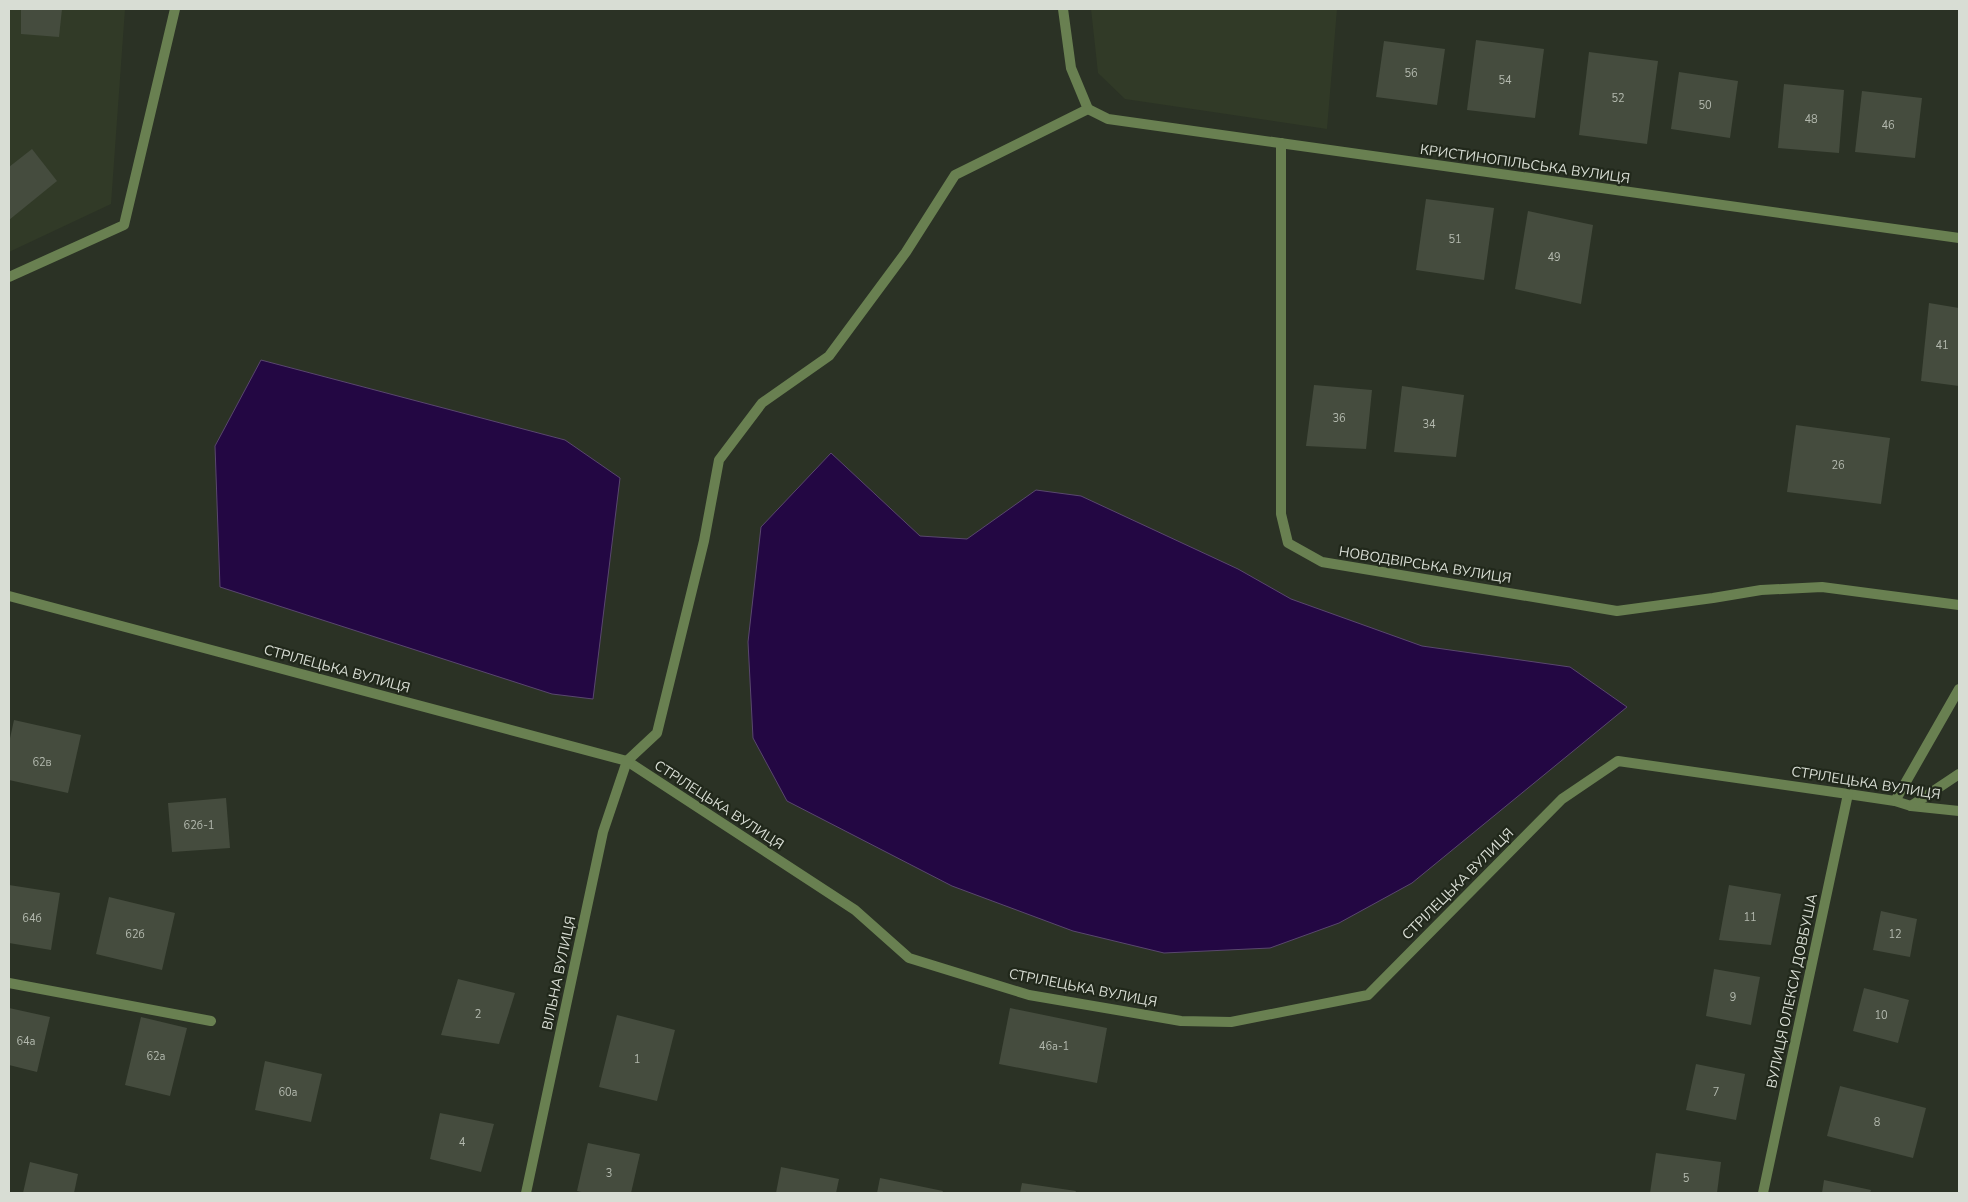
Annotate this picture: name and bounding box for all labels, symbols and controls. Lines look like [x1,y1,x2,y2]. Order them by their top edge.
house number: 56 [1404,66,1418,81]
house number: 54 [1498,73,1512,88]
house number: 52 [1611,91,1625,106]
house number: 50 [1698,98,1712,113]
house number: 48 [1804,112,1818,127]
house number: 46 [1881,118,1895,133]
street label: КРИСТИНОПІЛЬСЬКА ВУЛИЦЯ [1419,140,1631,188]
house number: 51 [1448,232,1462,247]
house number: 49 [1547,250,1561,265]
house number: 41 [1935,338,1949,353]
house number: 36 [1332,411,1346,426]
house number: 34 [1422,417,1436,432]
house number: 26 [1831,458,1845,473]
street label: НОВОДВІРСЬКА ВУЛИЦЯ [1337,542,1513,588]
street label: СТРІЛЕЦЬКА ВУЛИЦЯ [262,640,412,698]
house number: 62в [32,755,52,770]
street label: СТРІЛЕЦЬКА ВУЛИЦЯ [651,756,787,854]
street label: СТРІЛЕЦЬКА ВУЛИЦЯ [1790,762,1942,804]
house number: 62б-1 [184,818,214,833]
street label: СТРІЛЕЦЬКА ВУЛИЦЯ [1398,824,1518,944]
street label: ВУЛИЦЯ ОЛЕКСИ ДОВБУША [1762,892,1822,1090]
house number: 11 [1743,910,1757,925]
house number: 64б [22,911,42,926]
street label: ВІЛЬНА ВУЛИЦЯ [538,914,580,1032]
house number: 62б [125,927,145,942]
house number: 12 [1888,927,1902,942]
street label: СТРІЛЕЦЬКА ВУЛИЦЯ [1007,964,1159,1012]
house number: 9 [1730,990,1736,1005]
house number: 2 [475,1007,481,1022]
house number: 10 [1874,1008,1888,1023]
house number: 64а [16,1034,36,1049]
house number: 46а-1 [1039,1039,1069,1054]
house number: 62а [146,1049,166,1064]
house number: 1 [634,1052,640,1067]
house number: 60а [278,1085,298,1100]
house number: 7 [1713,1085,1719,1100]
house number: 8 [1874,1115,1881,1130]
house number: 4 [459,1135,466,1150]
house number: 3 [606,1166,612,1181]
house number: 5 [1683,1171,1690,1186]

